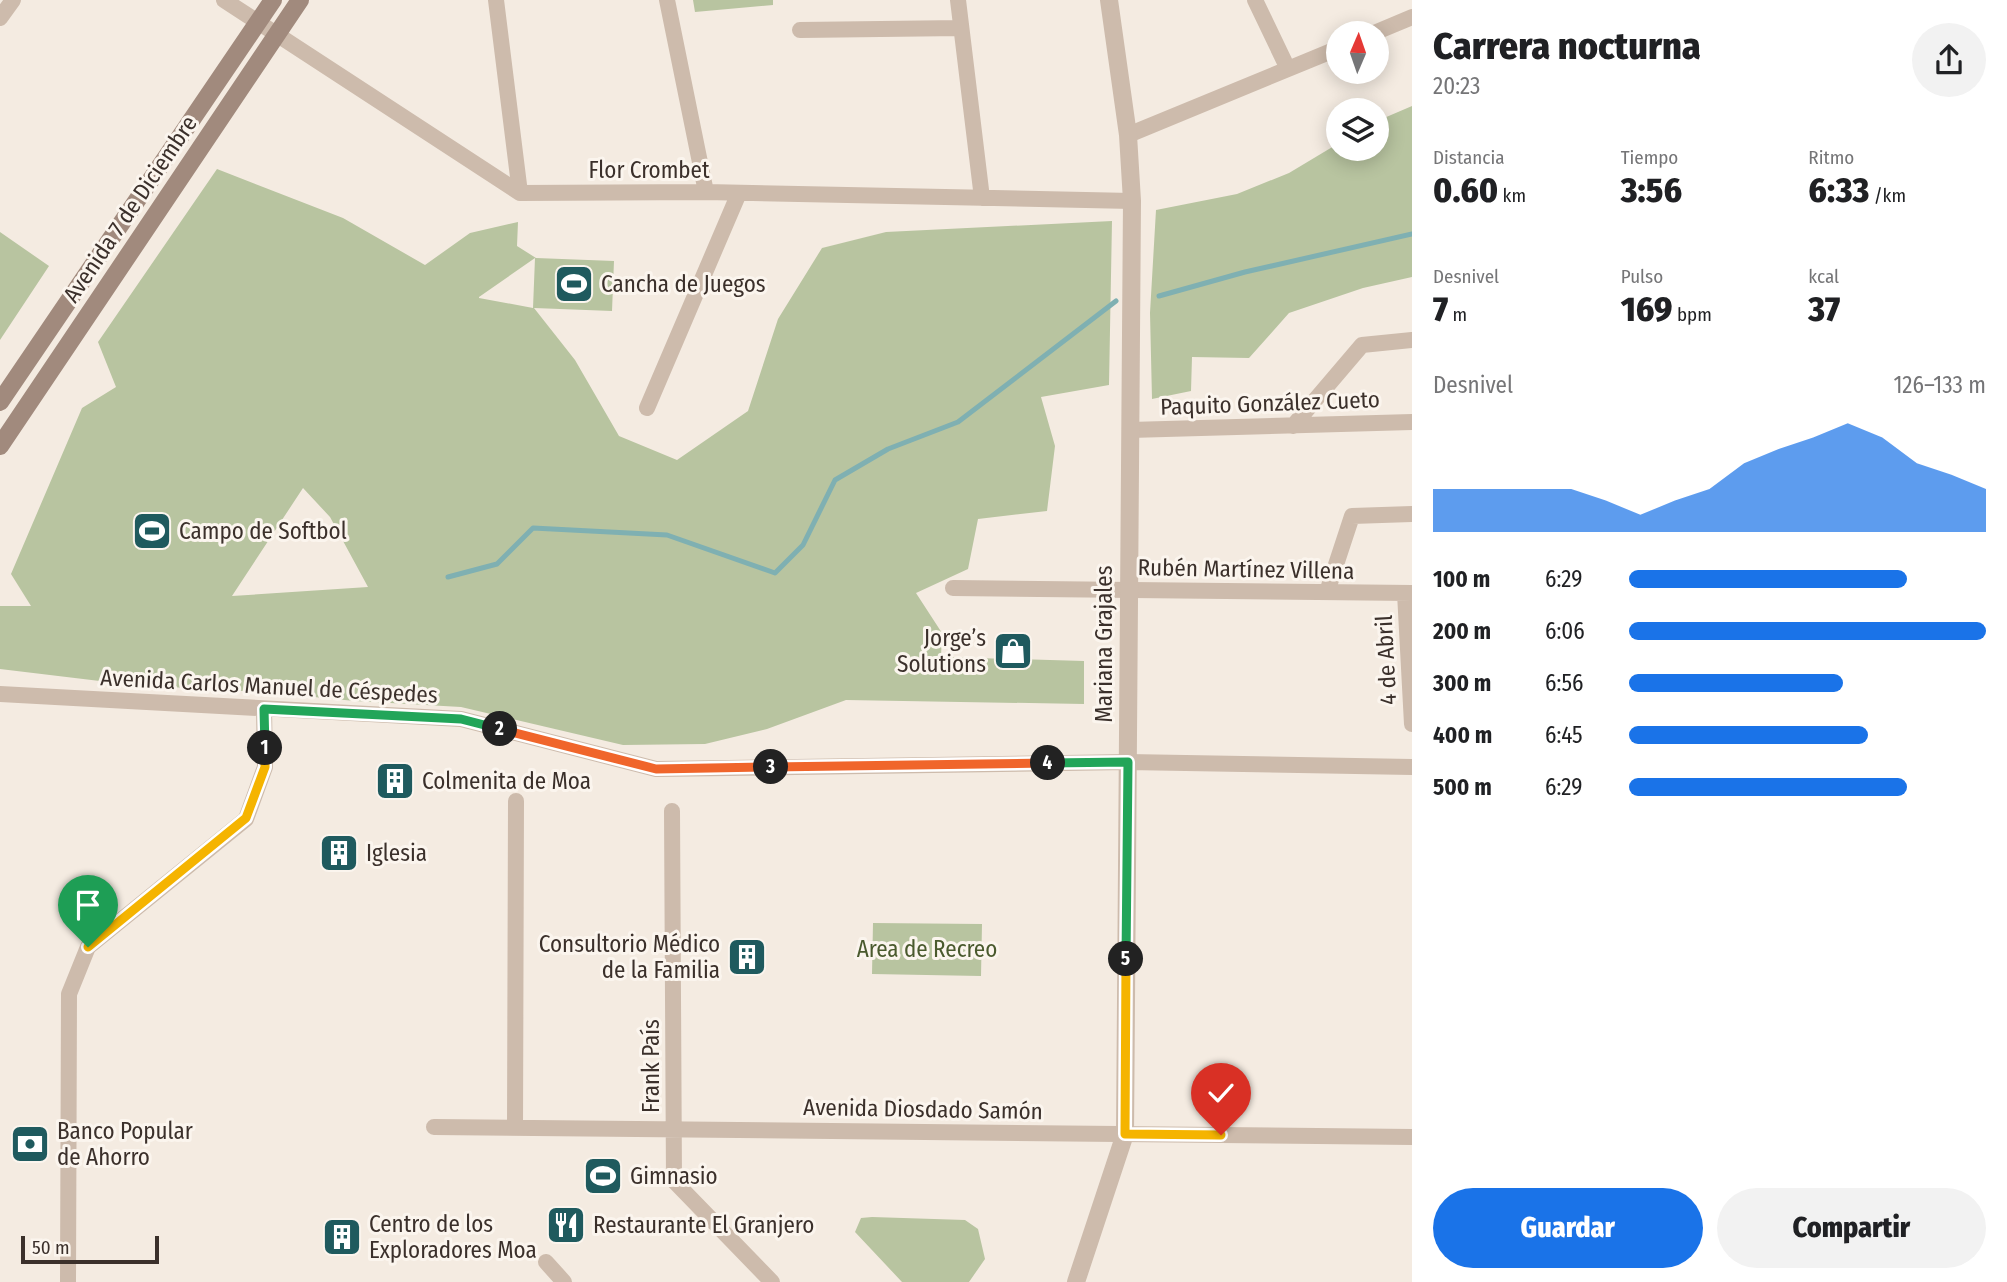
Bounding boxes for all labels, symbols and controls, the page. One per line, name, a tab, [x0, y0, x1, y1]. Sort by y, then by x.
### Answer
north arrow	[1326, 21, 1390, 84]
map controls	[1326, 21, 1389, 161]
text: Carrera nocturna	[1433, 23, 1701, 69]
button: share	[1912, 23, 1986, 97]
text: 20:23	[1433, 72, 1480, 100]
button: layers	[1326, 98, 1389, 161]
street label: Avenida 7 de Diciembre	[57, 110, 203, 308]
text: Distancia	[1433, 146, 1505, 169]
text: Tiempo	[1621, 146, 1678, 169]
text: Ritmo	[1808, 146, 1854, 169]
street label: Flor Crombet	[589, 156, 710, 184]
text: 0.60	[1433, 169, 1498, 211]
text: 3:56	[1621, 169, 1682, 211]
text: 6:33	[1808, 169, 1869, 211]
text: km	[1498, 184, 1526, 207]
text: /km	[1869, 184, 1906, 207]
sports icon: Cancha de Juegos	[553, 263, 595, 305]
text: Desnivel	[1433, 265, 1499, 288]
text: Pulso	[1621, 265, 1663, 288]
text: kcal	[1808, 265, 1839, 288]
place label: Cancha de Juegos	[601, 270, 766, 298]
text: 7	[1433, 288, 1448, 330]
text: 169	[1621, 288, 1673, 330]
text: 37	[1808, 288, 1840, 330]
text: m	[1448, 303, 1467, 326]
text: bpm	[1673, 303, 1712, 326]
text: Desnivel	[1433, 371, 1513, 399]
text: 126–133 m	[1893, 371, 1986, 399]
street label: Paquito González Cueto	[1160, 385, 1380, 421]
sports icon: Campo de Softbol	[131, 510, 173, 552]
place label: Campo de Softbol	[179, 517, 347, 545]
street label: Rubén Martínez Villena	[1137, 553, 1355, 585]
street label: Mariana Grajales	[1090, 565, 1118, 723]
text: 100 m	[1433, 565, 1490, 593]
text: 6:29	[1545, 565, 1582, 593]
street label: 4 de Abril	[1370, 614, 1402, 706]
text: 200 m	[1433, 617, 1491, 645]
text: 6:06	[1545, 617, 1585, 645]
place label: Jorge’s Solutions	[897, 624, 986, 678]
shop icon: Jorge’s Solutions	[992, 630, 1034, 672]
street label: Avenida Carlos Manuel de Céspedes	[100, 663, 439, 709]
text: 300 m	[1433, 669, 1491, 697]
text: 6:56	[1545, 669, 1583, 697]
pin: 2	[482, 712, 518, 746]
text: 2	[495, 717, 504, 740]
text: 400 m	[1433, 721, 1492, 749]
text: 6:45	[1545, 721, 1583, 749]
pin: 1	[247, 730, 282, 766]
text: 1	[260, 736, 269, 759]
pin: 4	[1030, 746, 1066, 780]
pin: 3	[754, 750, 788, 784]
text: 4	[1043, 751, 1052, 774]
text: 3	[766, 755, 775, 778]
building icon: Colmenita de Moa	[374, 760, 416, 802]
place label: Colmenita de Moa	[422, 767, 591, 795]
text: 500 m	[1433, 773, 1492, 801]
text: 6:29	[1545, 773, 1582, 801]
building icon: Iglesia	[318, 832, 360, 874]
place label: Iglesia	[366, 839, 427, 867]
pin	[58, 875, 118, 947]
icon: arrive	[69, 886, 107, 924]
place label: Consultorio Médico de la Familia	[539, 930, 720, 984]
park label: Area de Recreo	[857, 935, 997, 963]
building icon: Consultorio Médico de la Familia	[726, 936, 768, 978]
pin: 5	[1108, 942, 1144, 976]
text: 5	[1121, 947, 1130, 970]
street label: Frank País	[637, 1019, 665, 1113]
pin	[1191, 1063, 1251, 1135]
icon: check	[1202, 1074, 1240, 1112]
street label: Avenida Diosdado Samón	[803, 1093, 1043, 1125]
place label: Banco Popular de Ahorro	[57, 1117, 193, 1171]
bank icon: Banco Popular de Ahorro	[9, 1123, 51, 1165]
sports icon: Gimnasio	[582, 1155, 624, 1197]
place label: Gimnasio	[630, 1162, 718, 1190]
button: Guardar	[1433, 1188, 1703, 1268]
button: Compartir	[1717, 1188, 1986, 1268]
restaurant icon: Restaurante El Granjero	[545, 1204, 587, 1246]
place label: Centro de los Exploradores Moa	[369, 1210, 537, 1264]
place label: Restaurante El Granjero	[593, 1211, 814, 1239]
building icon: Centro de los Exploradores Moa	[321, 1216, 363, 1258]
scale bar	[21, 1233, 159, 1265]
text: 50 m	[32, 1236, 70, 1259]

